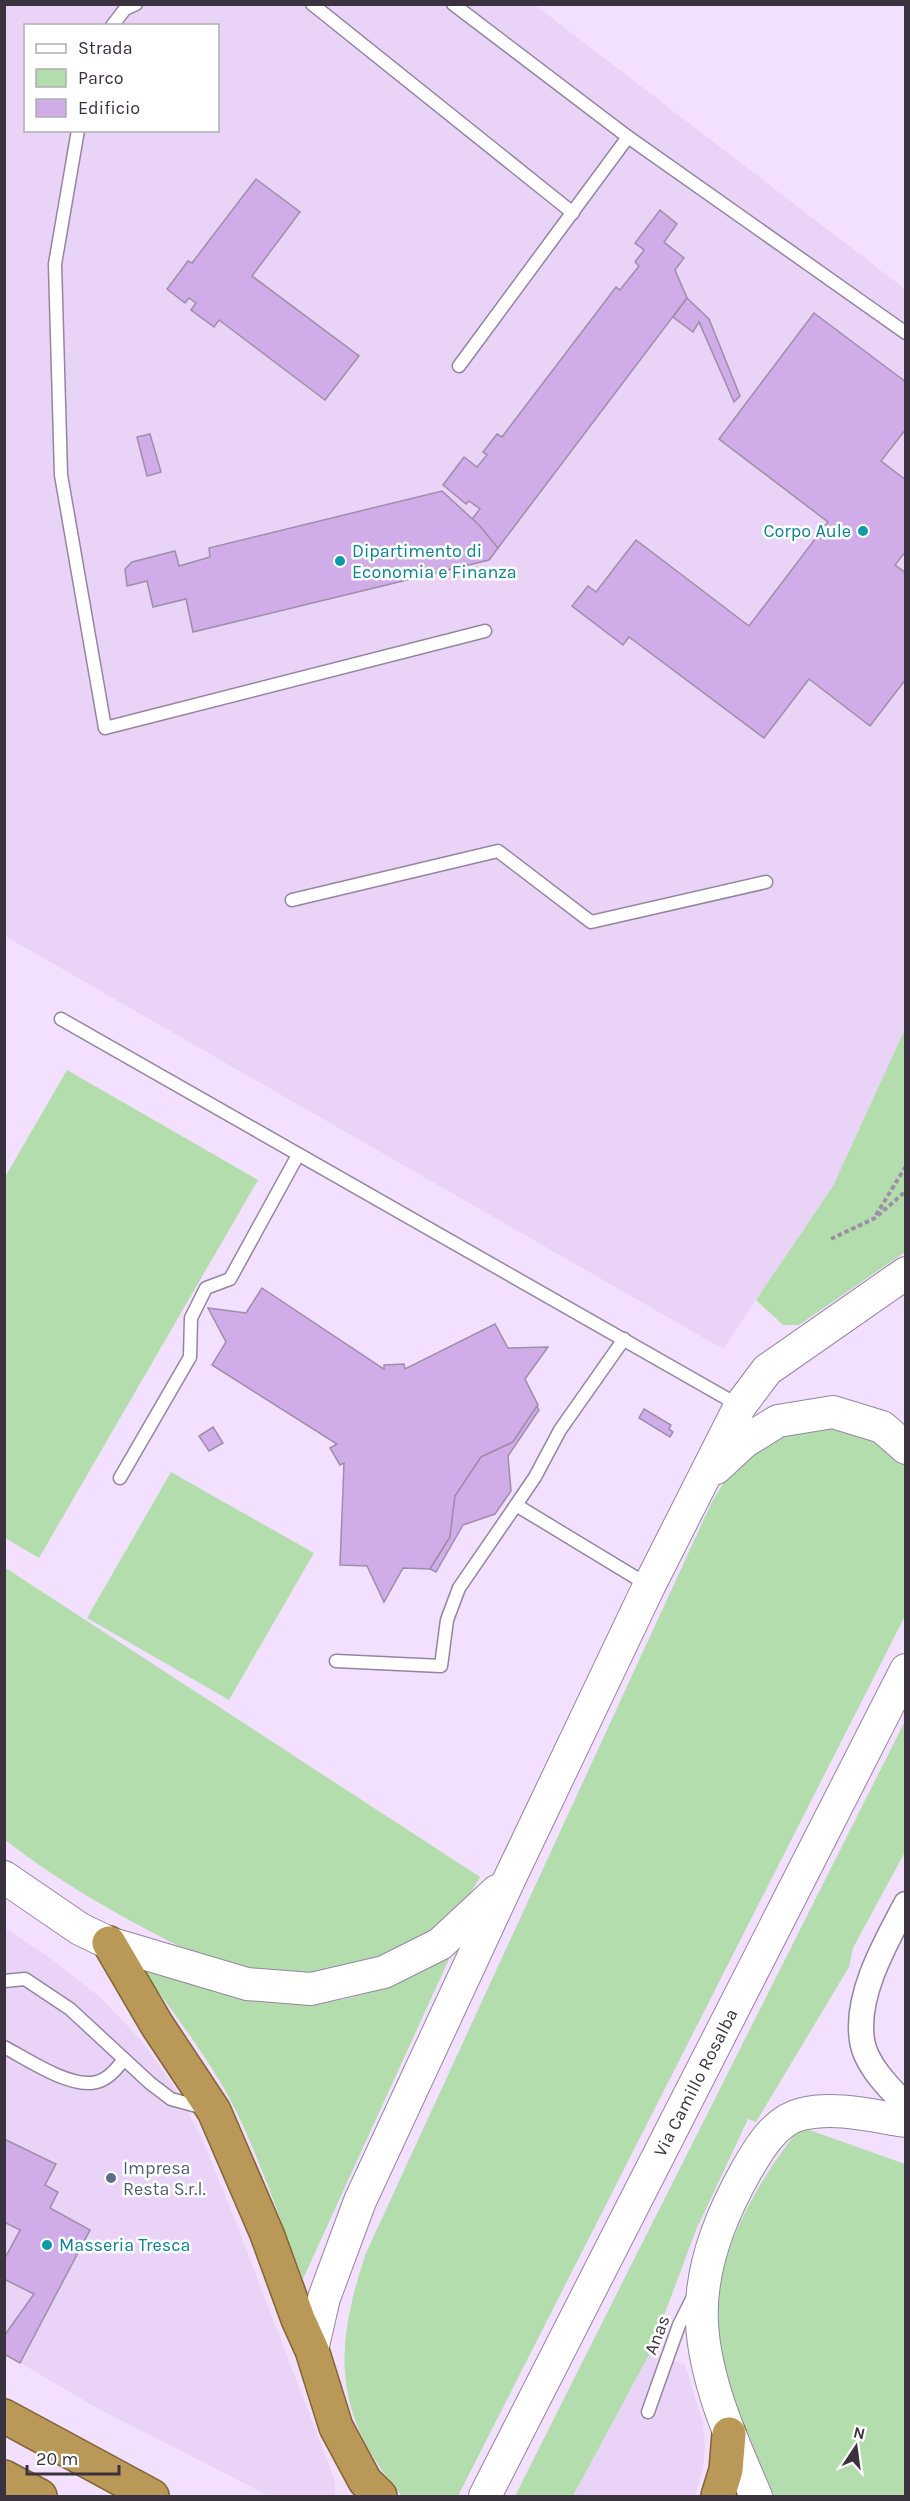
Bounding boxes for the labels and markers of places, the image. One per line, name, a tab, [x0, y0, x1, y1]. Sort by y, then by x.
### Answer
place label: Corpo Aule	[763, 520, 851, 542]
marker: Corpo Aule	[856, 524, 870, 538]
place label: Dipartimento di Economia e Finanza	[352, 540, 517, 583]
marker: Dipartimento di Economia e Finanza	[333, 554, 347, 568]
place label: Impresa Resta S.r.l.	[123, 2157, 206, 2200]
marker: Impresa Resta S.r.l.	[104, 2171, 118, 2185]
place label: Masseria Tresca	[59, 2234, 190, 2256]
marker: Masseria Tresca	[40, 2238, 54, 2252]

